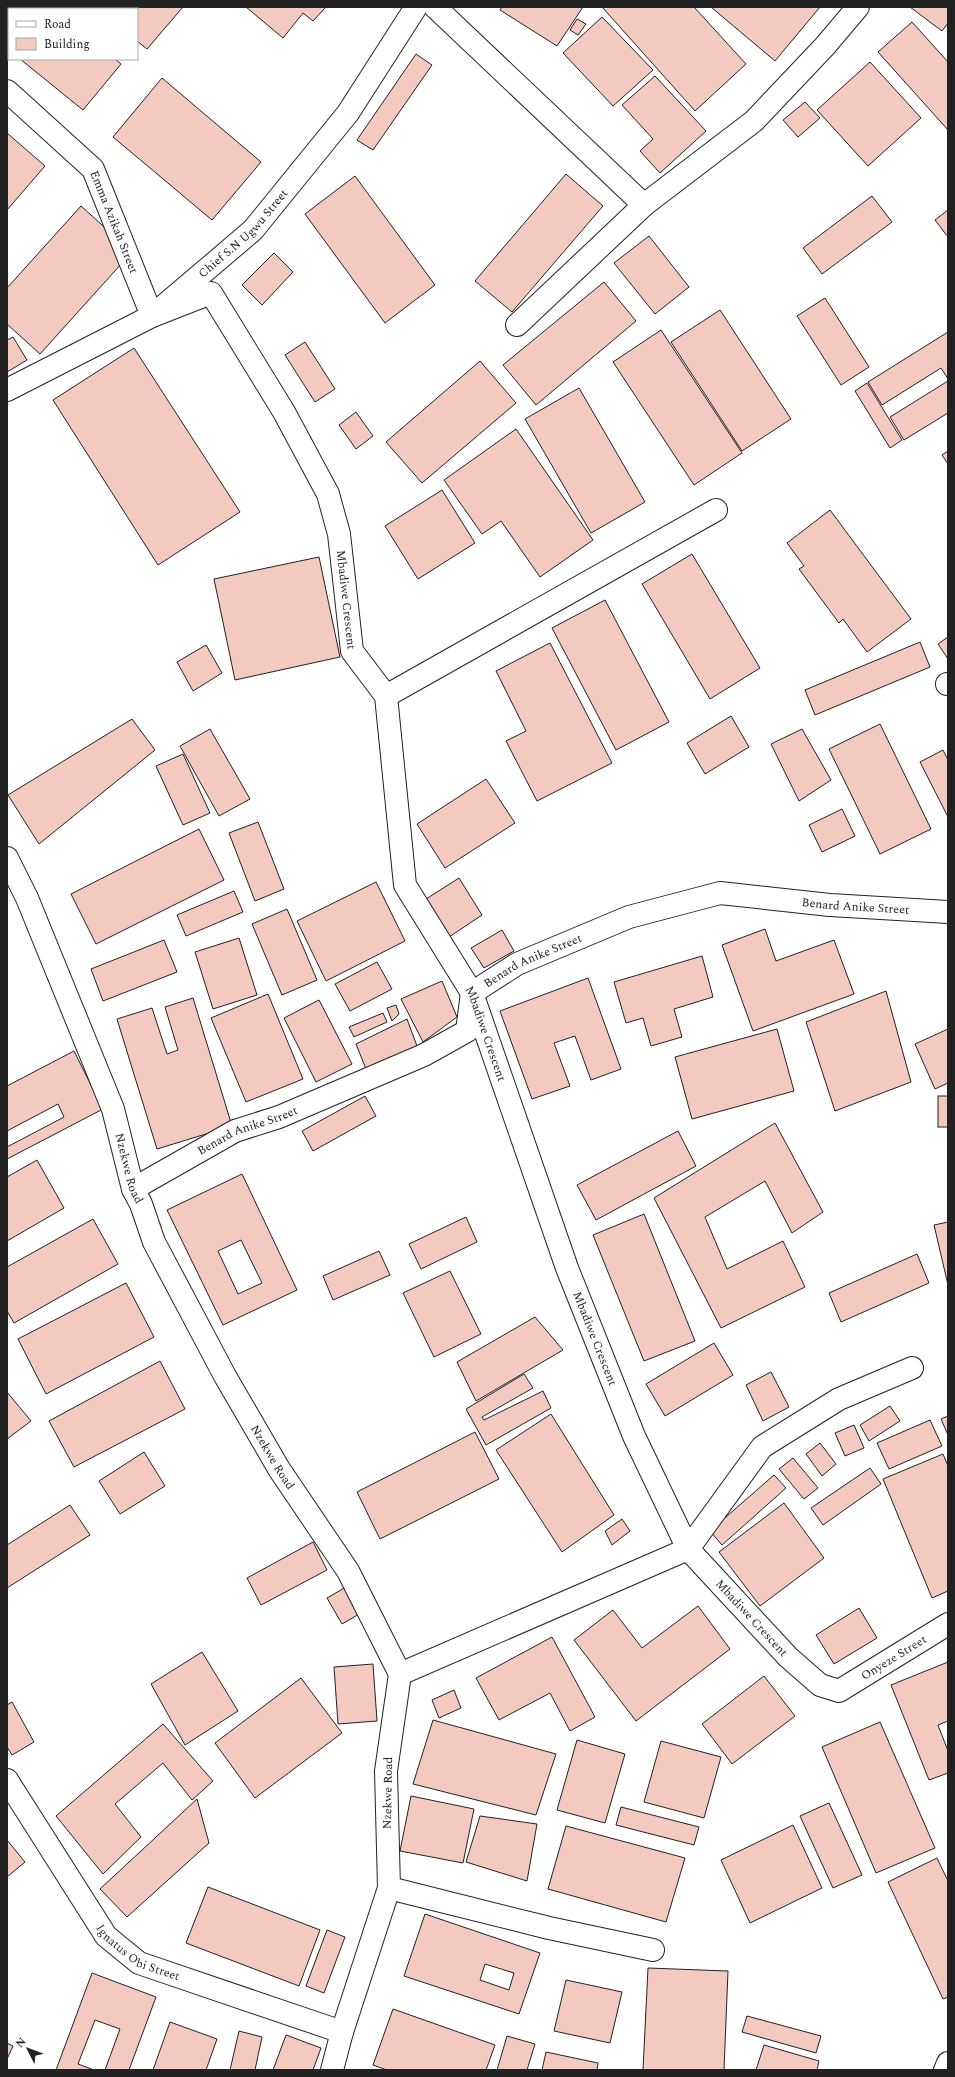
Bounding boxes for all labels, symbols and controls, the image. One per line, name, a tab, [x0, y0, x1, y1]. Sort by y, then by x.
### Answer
legend	[8, 8, 138, 60]
text: Road	[44, 15, 71, 34]
text: Building	[44, 35, 90, 54]
street label: Emma Azikah Street	[85, 167, 143, 276]
street label: Chief S.N Ugwu Street	[194, 185, 292, 282]
street label: Mbadiwe Crescent	[331, 549, 361, 650]
street label: Benard Anike Street	[801, 892, 910, 919]
street label: Benard Anike Street	[480, 928, 585, 993]
street label: Mbadiwe Crescent	[460, 982, 511, 1084]
street label: Benard Anike Street	[194, 1101, 301, 1160]
street label: Nzekwe Road	[110, 1131, 149, 1207]
street label: Mbadiwe Crescent	[568, 1289, 622, 1388]
street label: Nzekwe Road	[246, 1421, 300, 1494]
street label: Mbadiwe Crescent	[711, 1575, 793, 1661]
street label: Onyeze Street	[857, 1630, 930, 1685]
street label: Nzekwe Road	[378, 1756, 398, 1829]
street label: Ignatus Obi Street	[91, 1920, 182, 1986]
north arrow	[8, 2029, 48, 2069]
text: N	[12, 2034, 30, 2052]

